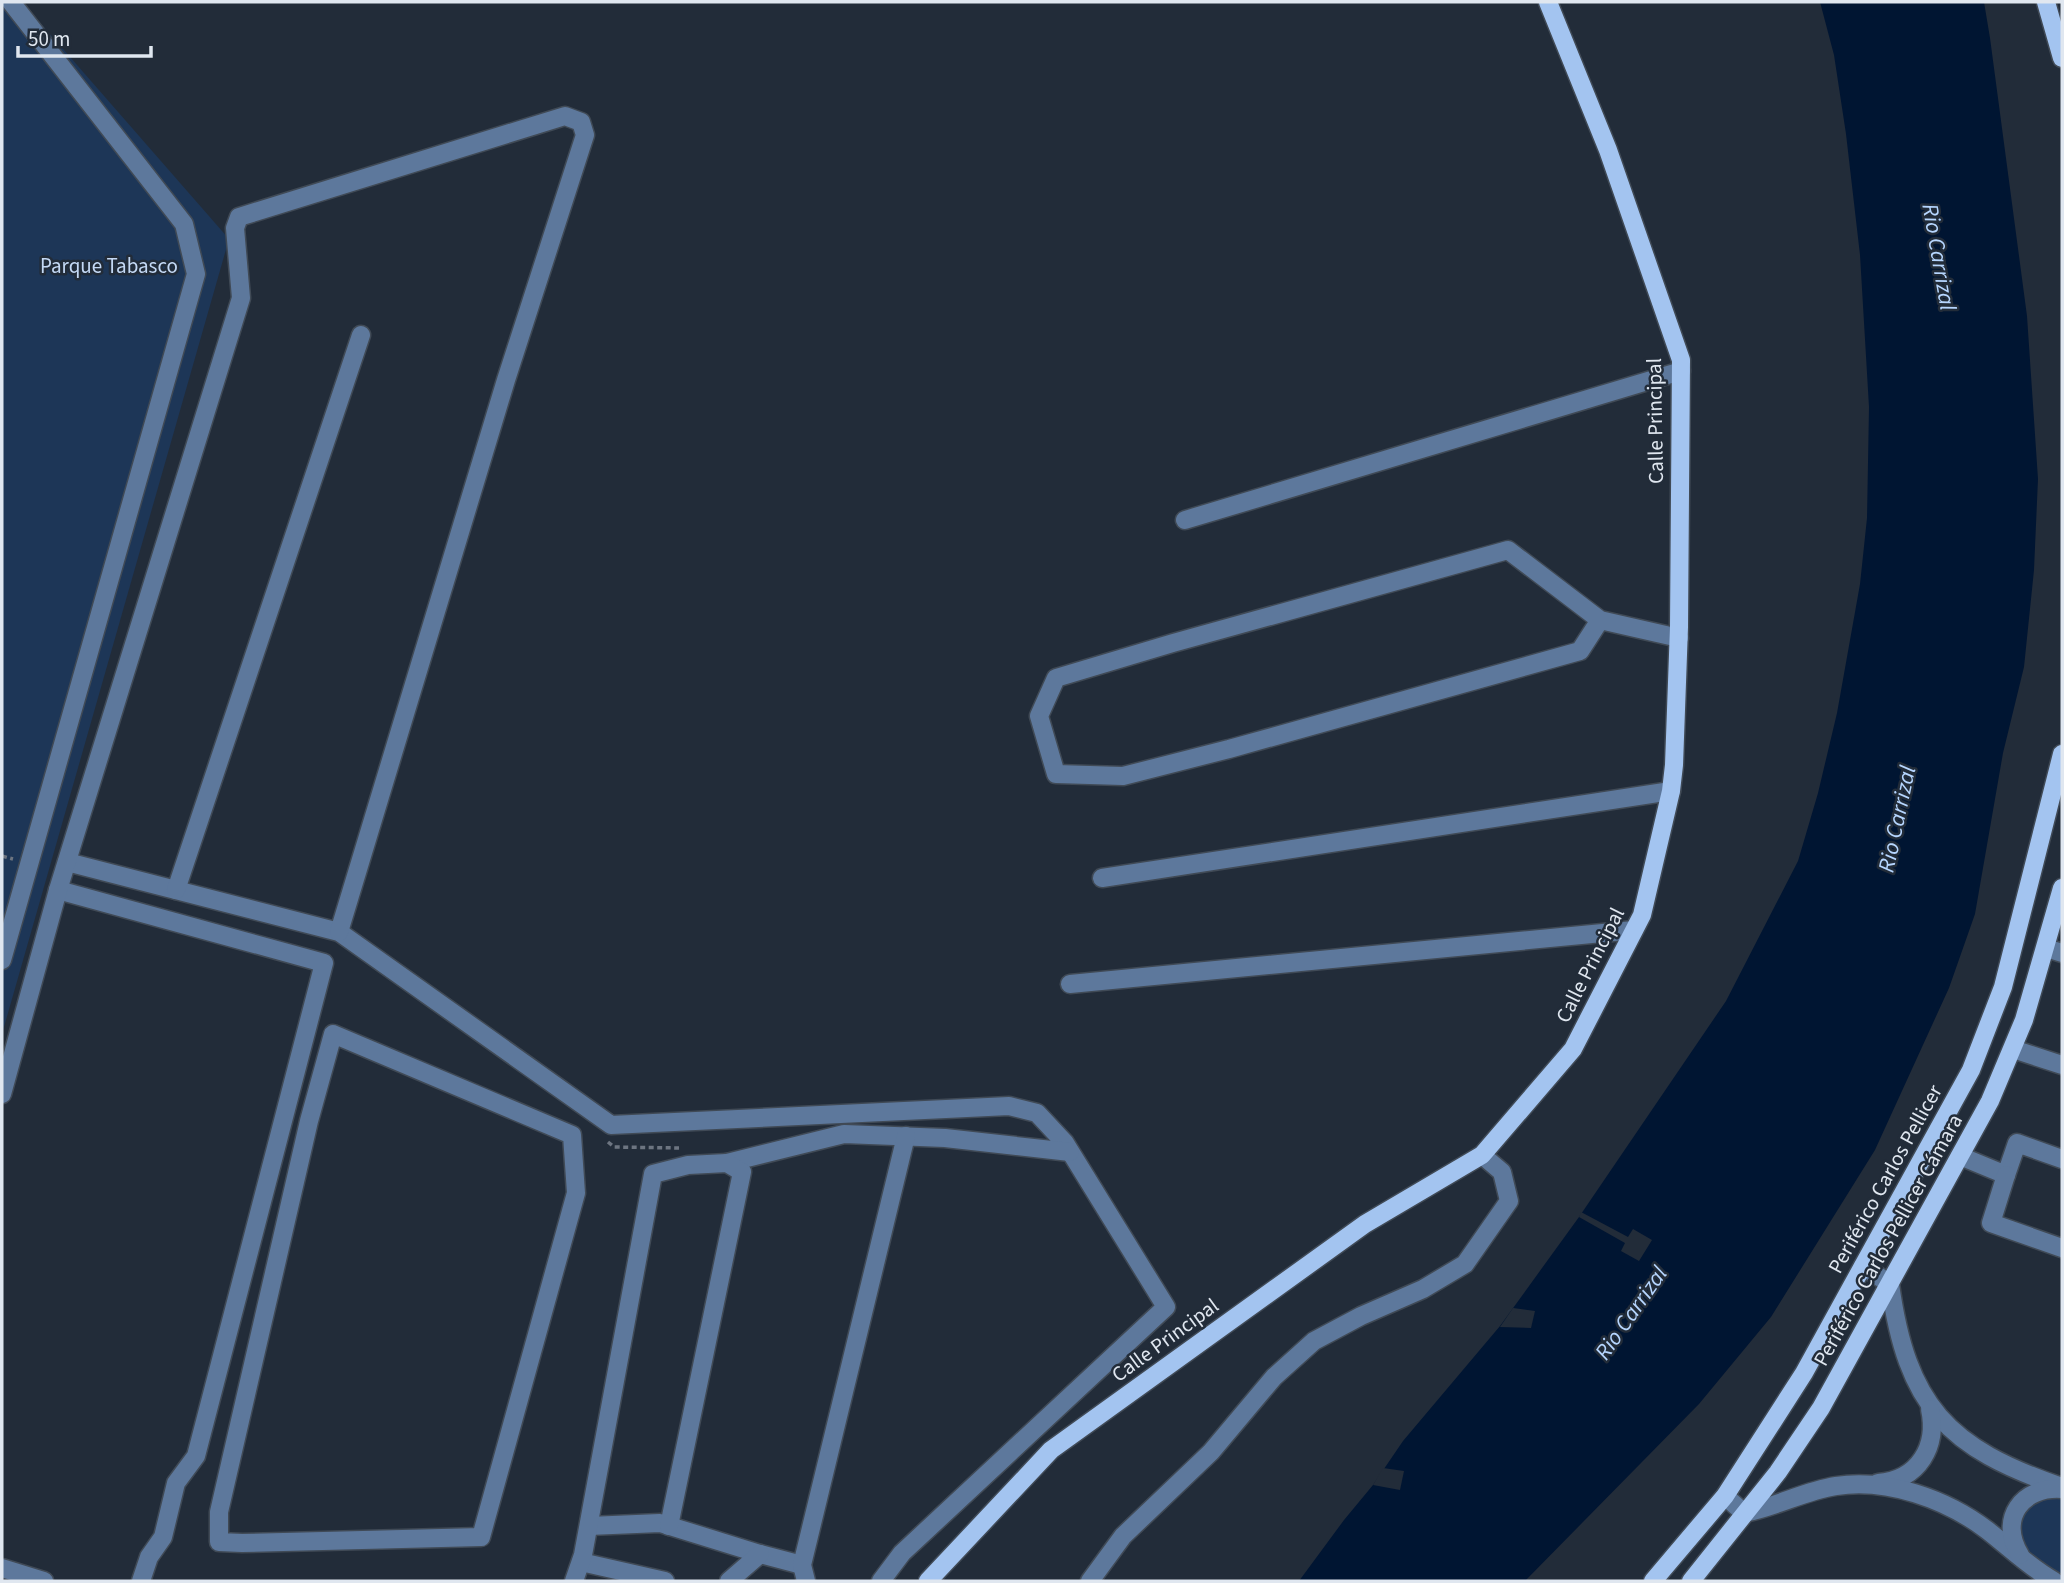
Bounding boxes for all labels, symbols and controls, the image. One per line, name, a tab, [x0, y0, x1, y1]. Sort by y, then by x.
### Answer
scale bar	[18, 14, 150, 58]
text: 50 m	[28, 24, 70, 54]
water label: Rio Carrizal	[1913, 201, 1965, 313]
park label: Parque Tabasco	[40, 251, 178, 281]
street label: Calle Principal	[1639, 358, 1671, 484]
water label: Rio Carrizal	[1870, 762, 1924, 875]
street label: Calle Principal	[1548, 902, 1632, 1028]
street label: Periférico Carlos Pellicer	[1821, 1078, 1950, 1279]
street label: Periférico Carlos Pellicer Cámara	[1806, 1109, 1970, 1371]
water label: Rio Carrizal	[1587, 1259, 1676, 1367]
street label: Calle Principal	[1105, 1291, 1225, 1389]

